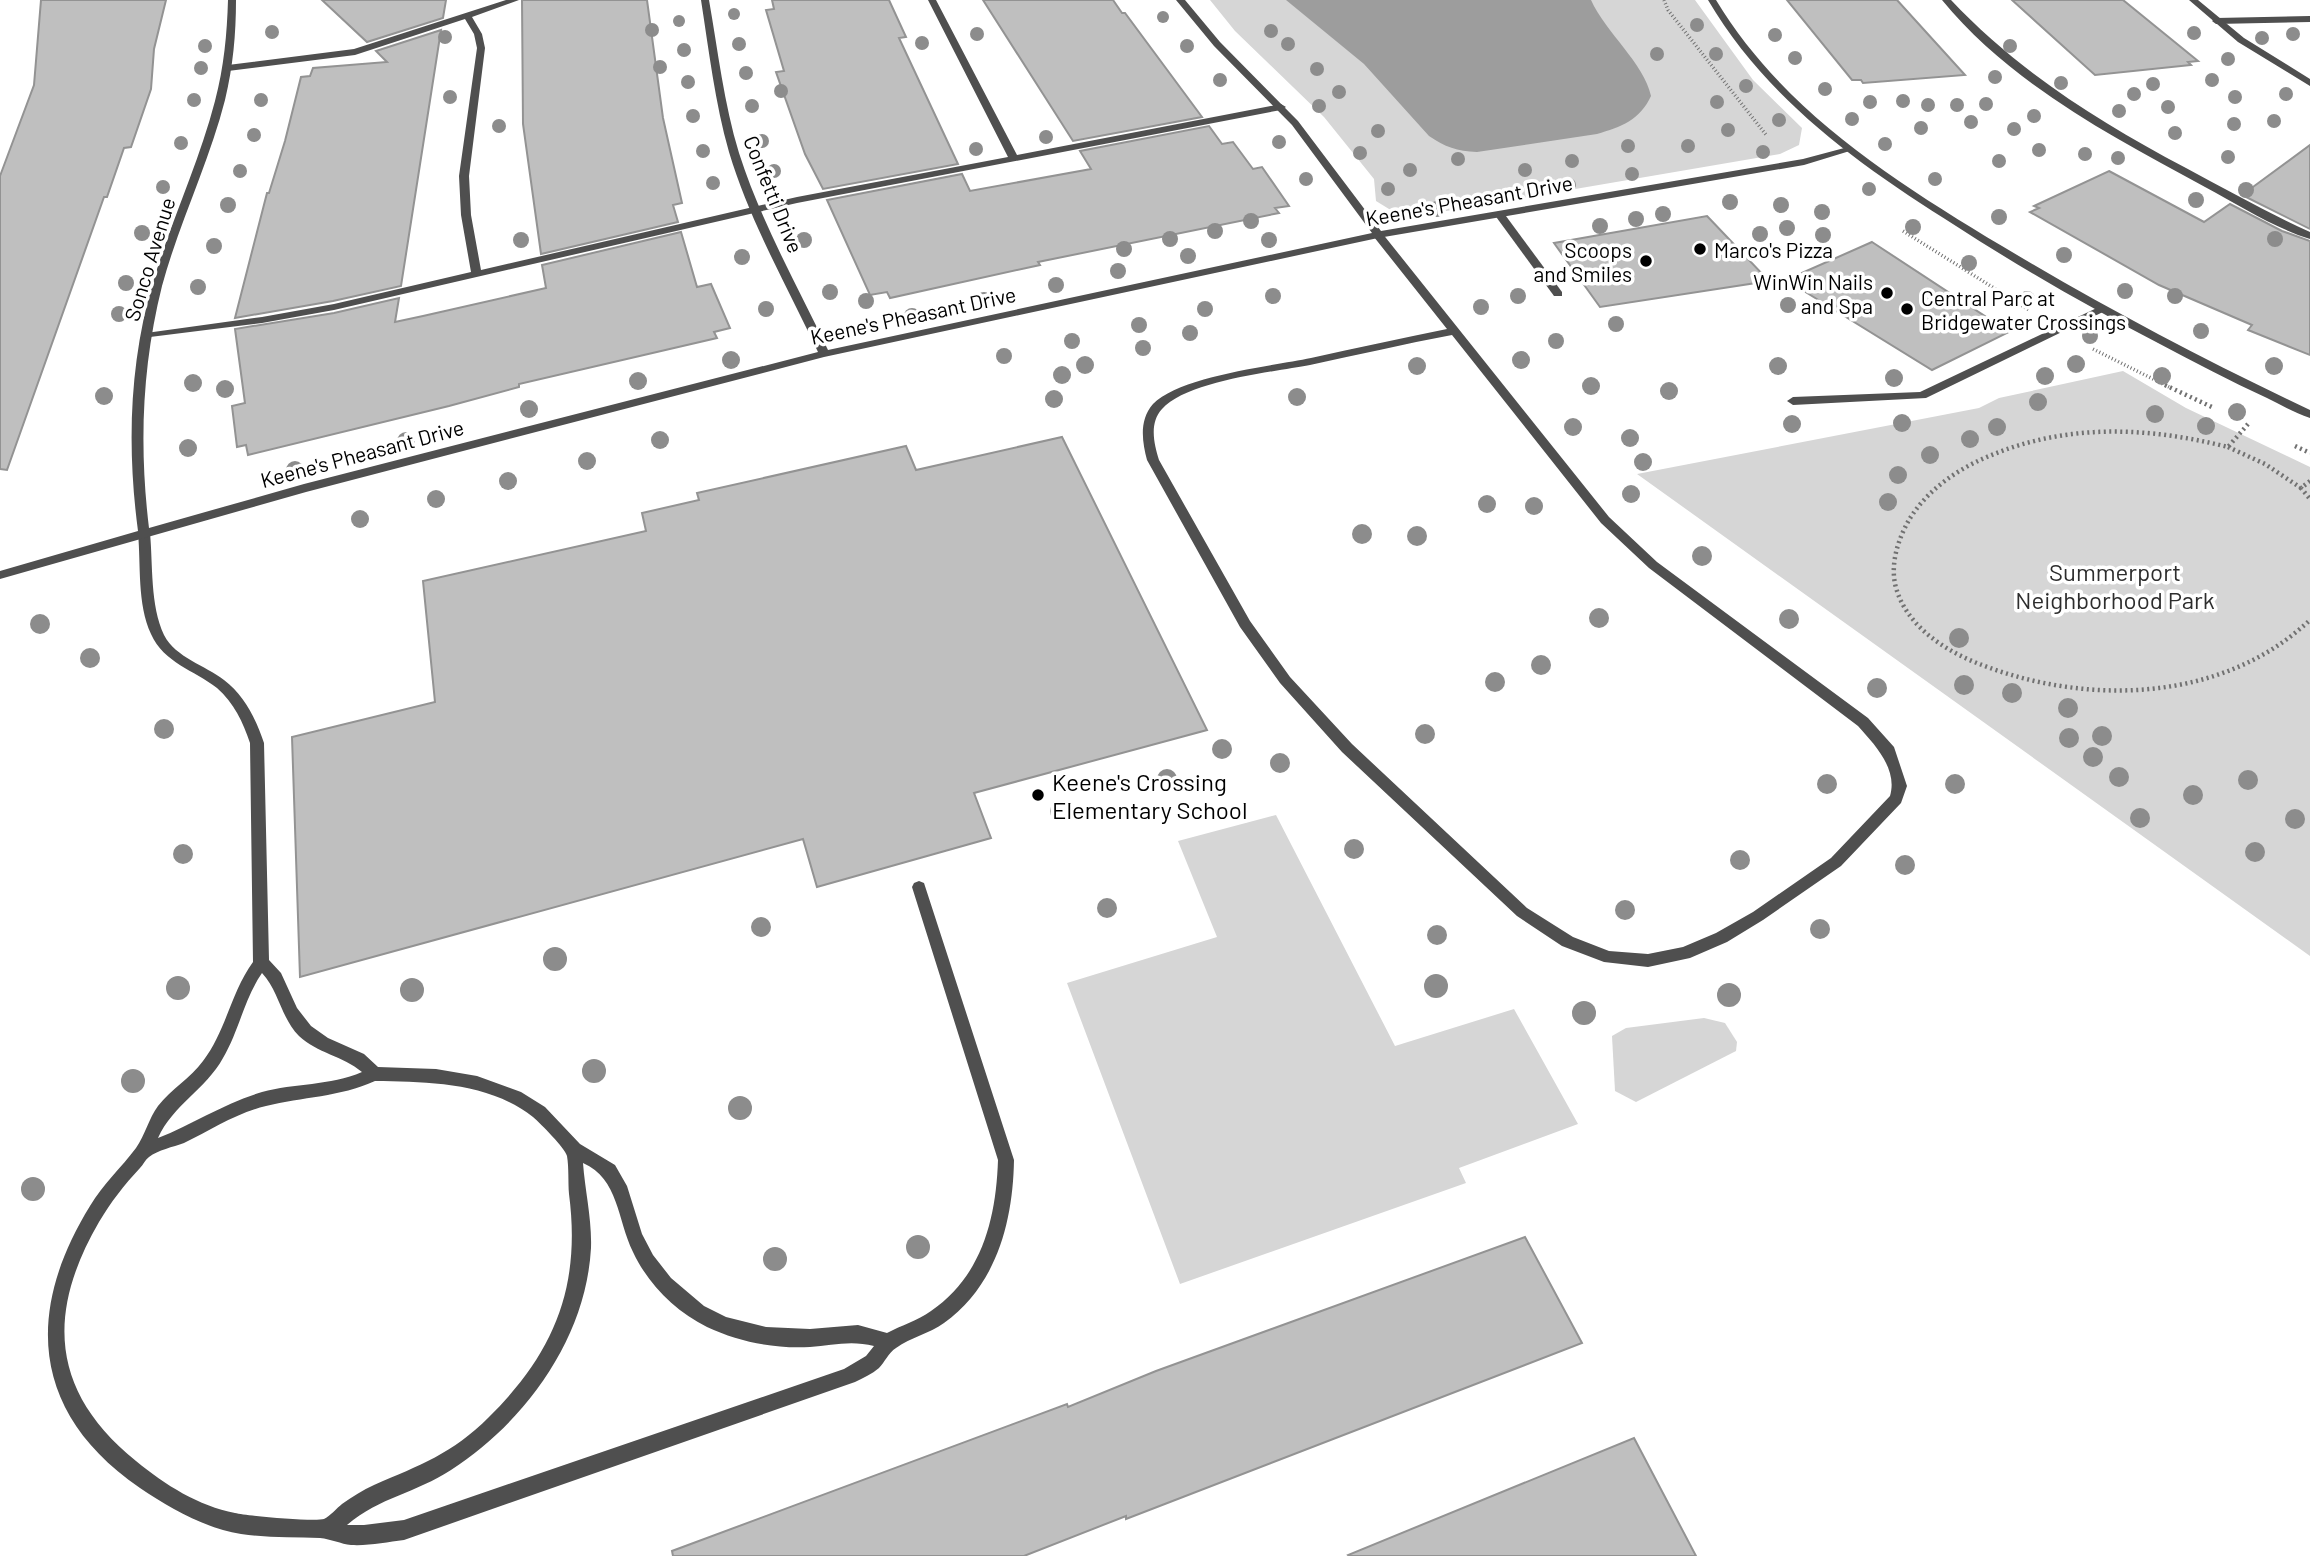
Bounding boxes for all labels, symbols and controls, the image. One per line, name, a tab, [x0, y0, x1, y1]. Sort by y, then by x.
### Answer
street label: Confetti Drive	[739, 132, 809, 256]
street label: Keene's Pheasant Drive	[1364, 169, 1574, 231]
street label: Sonco Avenue	[118, 194, 180, 324]
place label: Scoops and Smiles	[1534, 237, 1632, 286]
place label: Marco's Pizza	[1714, 237, 1833, 262]
marker: Marco's Pizza	[1692, 241, 1708, 257]
marker: Scoops and Smiles	[1638, 253, 1654, 269]
place label: WinWin Nails and Spa	[1753, 269, 1873, 318]
street label: Keene's Pheasant Drive	[808, 281, 1018, 349]
marker: WinWin Nails and Spa	[1879, 285, 1895, 301]
place label: Central Parc at Bridgewater Crossings	[1921, 285, 2126, 334]
marker: Central Parc at Bridgewater Crossings	[1899, 301, 1915, 317]
street label: Keene's Pheasant Drive	[258, 414, 466, 492]
park label: Summerport Neighborhood Park	[2015, 557, 2215, 614]
place label: Keene's Crossing Elementary School	[1052, 767, 1247, 824]
marker: Keene's Crossing Elementary School	[1030, 787, 1046, 803]

